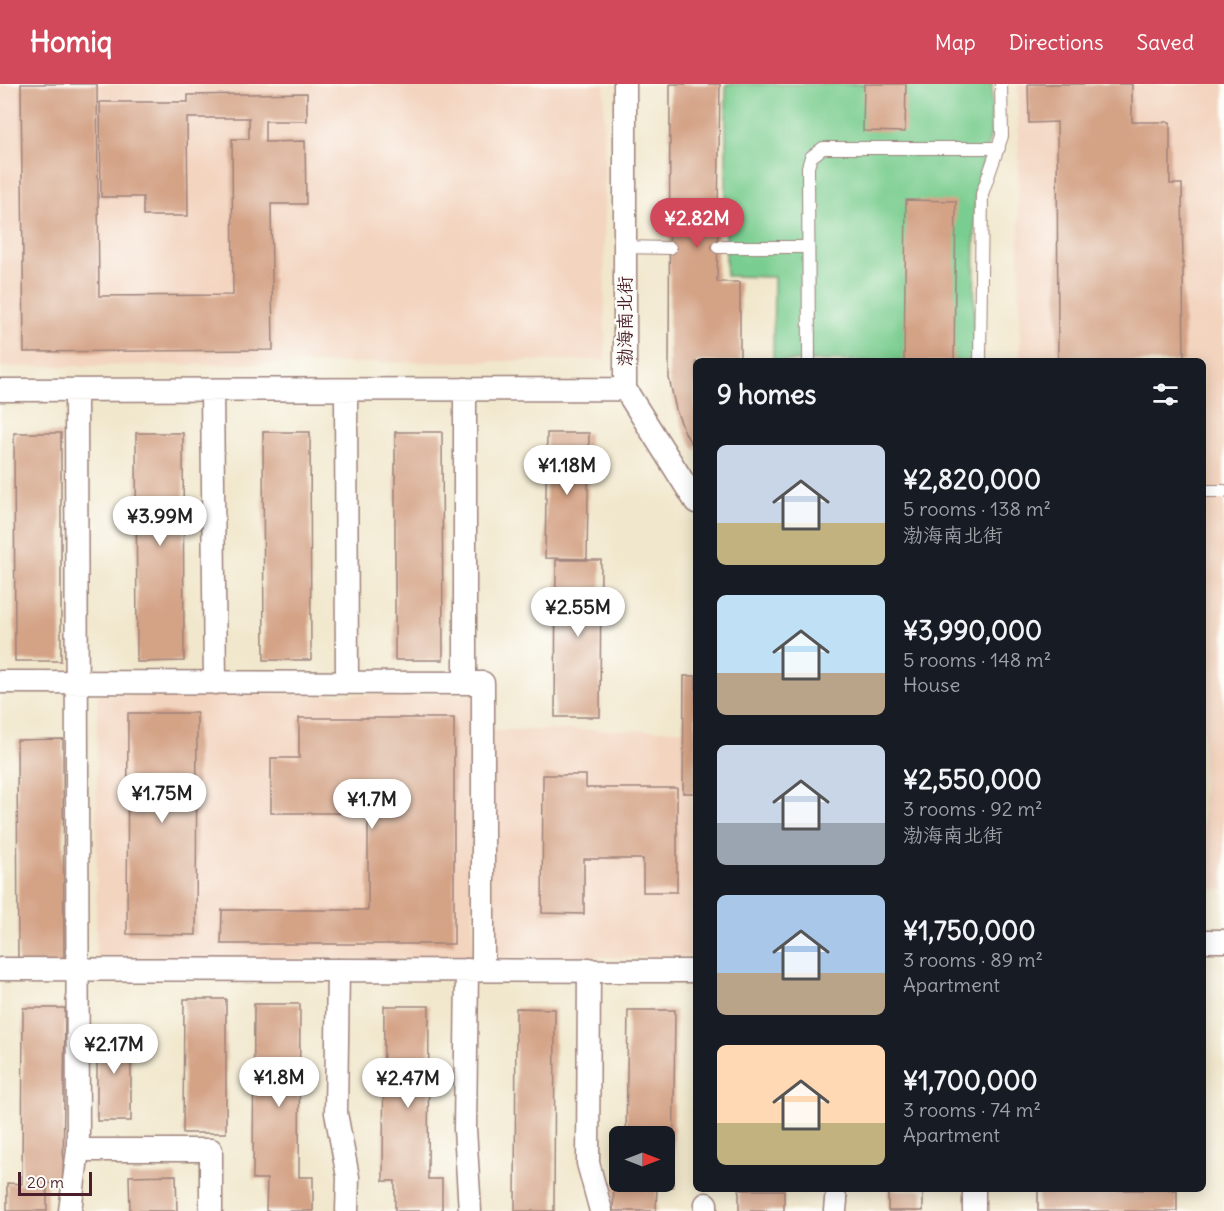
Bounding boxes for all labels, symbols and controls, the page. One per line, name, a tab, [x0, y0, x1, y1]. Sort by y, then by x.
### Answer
text: Homiq	[30, 24, 112, 60]
text: Map	[935, 29, 976, 56]
text: Directions	[1009, 29, 1103, 56]
text: Saved	[1136, 29, 1194, 56]
pin: ¥2.82M	[648, 198, 746, 249]
text: ¥2.82M	[664, 205, 730, 230]
street label: 渤海南北街	[613, 276, 636, 366]
text: 9 homes	[717, 378, 816, 411]
icon: filters	[1149, 378, 1182, 411]
pin: ¥1.18M	[518, 445, 616, 496]
text: ¥1.18M	[538, 452, 596, 477]
text: ¥2,820,000	[903, 463, 1041, 496]
icon: home	[765, 469, 837, 541]
pin: ¥3.99M	[111, 496, 209, 547]
text: 5 rooms · 138 m²	[903, 496, 1051, 521]
text: ¥3.99M	[127, 503, 193, 528]
text: 渤海南北街	[903, 522, 1003, 547]
pin: ¥2.55M	[529, 587, 627, 638]
text: ¥2.55M	[545, 594, 611, 619]
text: ¥3,990,000	[903, 614, 1042, 647]
icon: home	[765, 619, 837, 691]
text: 5 rooms · 148 m²	[903, 647, 1051, 672]
text: House	[903, 672, 960, 697]
text: ¥2,550,000	[903, 763, 1042, 796]
icon: home	[765, 769, 837, 841]
pin: ¥1.75M	[113, 773, 211, 824]
pin: ¥1.7M	[330, 779, 414, 830]
text: ¥1.75M	[131, 780, 193, 805]
text: ¥1.7M	[347, 786, 397, 811]
text: 3 rooms · 92 m²	[903, 796, 1042, 821]
text: 渤海南北街	[903, 822, 1003, 847]
text: ¥1,750,000	[903, 914, 1036, 947]
icon: home	[765, 919, 837, 991]
text: 3 rooms · 89 m²	[903, 947, 1043, 972]
text: Apartment	[903, 972, 1000, 997]
pin: ¥2.17M	[65, 1024, 163, 1075]
text: ¥2.17M	[84, 1031, 144, 1056]
pin: ¥1.8M	[237, 1057, 321, 1108]
pin: ¥2.47M	[359, 1058, 457, 1109]
text: ¥1.8M	[253, 1064, 305, 1089]
text: ¥1,700,000	[903, 1064, 1038, 1097]
text: ¥2.47M	[376, 1065, 440, 1090]
icon: home	[765, 1069, 837, 1141]
text: 3 rooms · 74 m²	[903, 1097, 1041, 1122]
text: Apartment	[903, 1122, 1000, 1147]
north arrow	[609, 1126, 675, 1192]
map controls	[609, 1126, 675, 1192]
scale bar	[18, 1169, 92, 1196]
text: 20 m	[27, 1172, 64, 1192]

